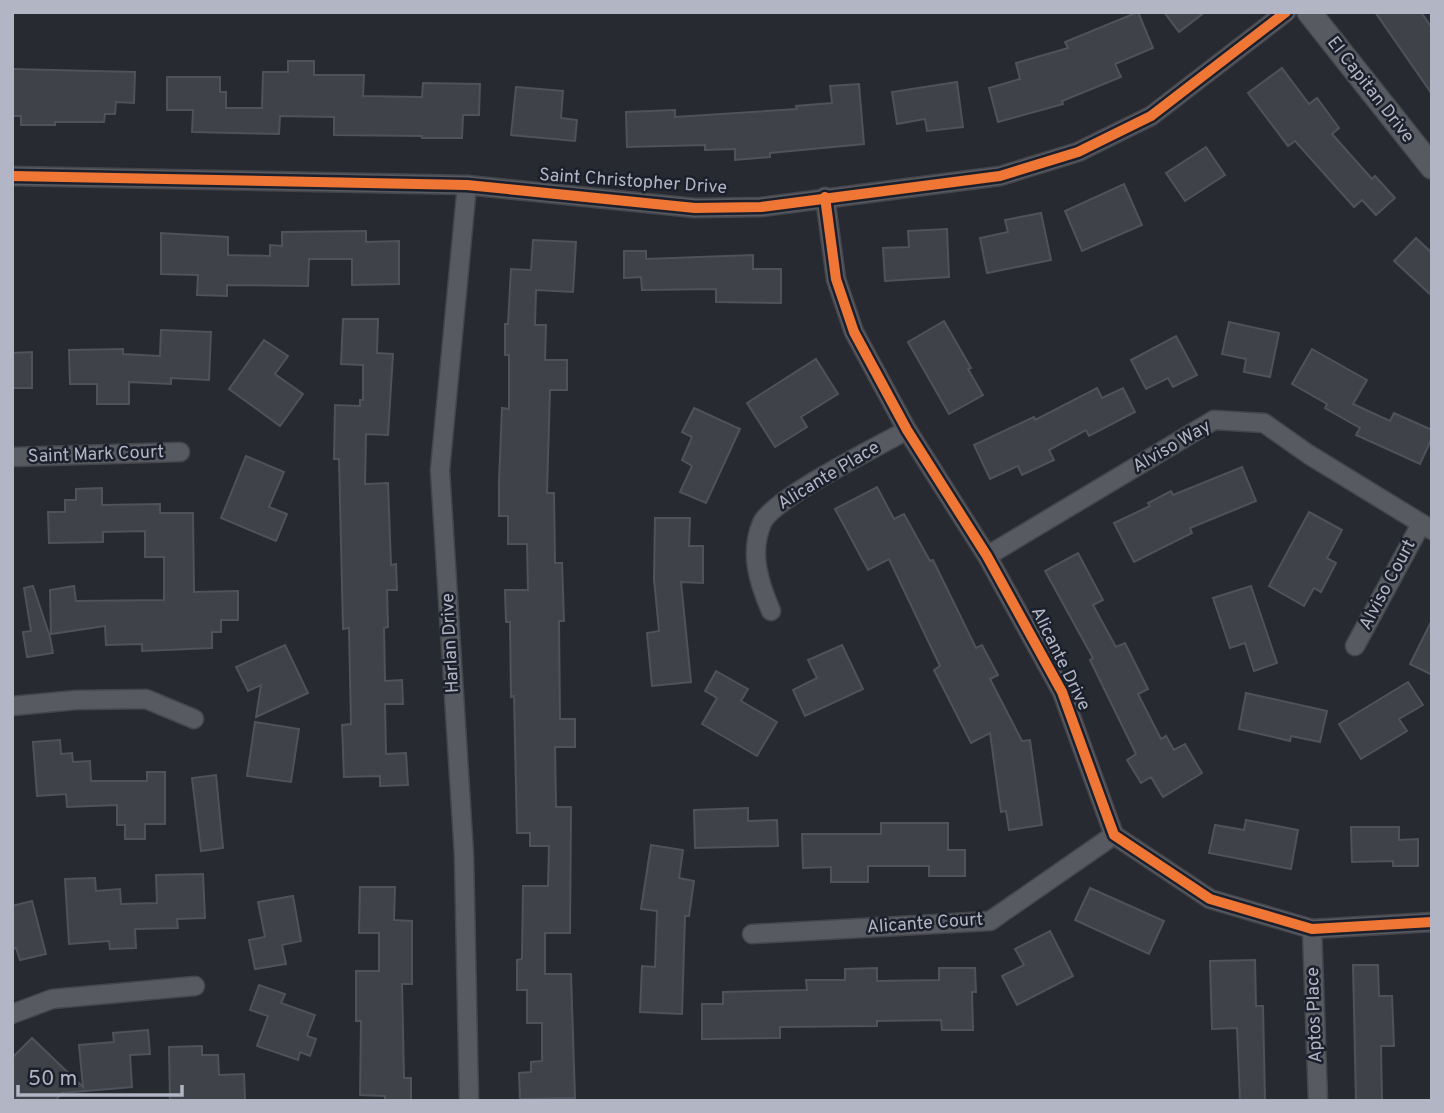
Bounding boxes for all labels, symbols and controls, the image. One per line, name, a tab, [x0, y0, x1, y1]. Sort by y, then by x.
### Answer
street label: El Capitan Drive	[1321, 32, 1419, 148]
street label: Saint Christopher Drive	[538, 164, 728, 200]
street label: Alviso Way	[1129, 415, 1215, 479]
street label: Alicante Place	[774, 437, 884, 515]
street label: Saint Mark Court	[28, 441, 164, 469]
street label: Alviso Court	[1355, 536, 1421, 634]
street label: Harlan Drive	[437, 592, 465, 694]
street label: Alicante Drive	[1025, 603, 1095, 715]
street label: Alicante Court	[866, 908, 984, 940]
street label: Aptos Place	[1302, 967, 1328, 1063]
scale bar	[18, 1054, 182, 1098]
text: 50 m	[28, 1066, 77, 1093]

